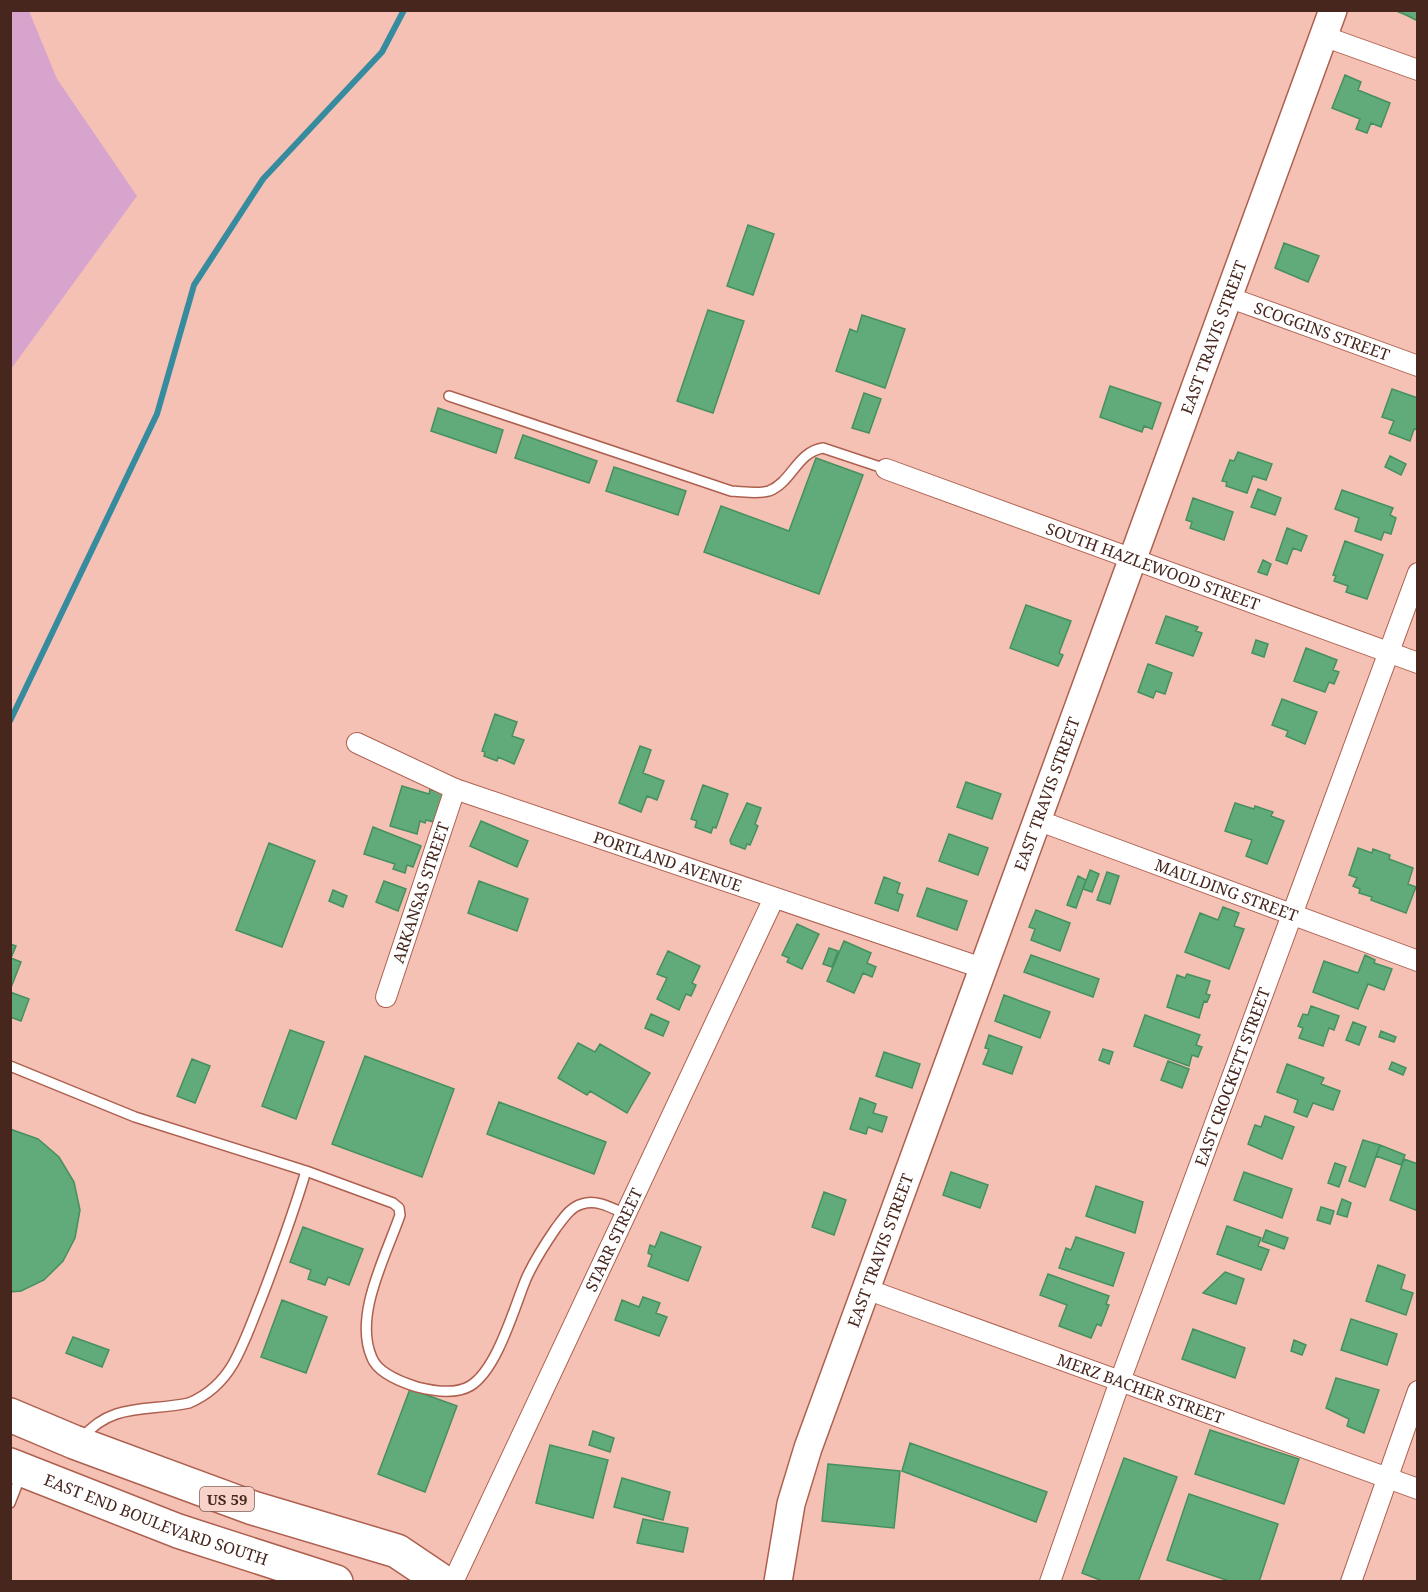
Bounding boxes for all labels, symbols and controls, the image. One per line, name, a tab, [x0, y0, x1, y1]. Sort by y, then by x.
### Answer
street label: EAST TRAVIS STREET	[1175, 257, 1252, 417]
street label: SCOGGINS STREET	[1251, 296, 1393, 366]
street label: SOUTH HAZLEWOOD STREET	[1043, 517, 1263, 615]
street label: EAST TRAVIS STREET	[1009, 714, 1085, 874]
street label: ARKANSAS STREET	[387, 819, 454, 966]
street label: PORTLAND AVENUE	[591, 826, 745, 897]
street label: MAULDING STREET	[1152, 854, 1301, 927]
street label: EAST CROCKETT STREET	[1189, 984, 1275, 1169]
street label: EAST TRAVIS STREET	[842, 1170, 918, 1330]
street label: STARR STREET	[580, 1184, 647, 1295]
street label: MERZ BACHER STREET	[1054, 1348, 1227, 1429]
street label: EAST END BOULEVARD SOUTH	[41, 1469, 271, 1570]
road number: US 59	[200, 1487, 254, 1511]

